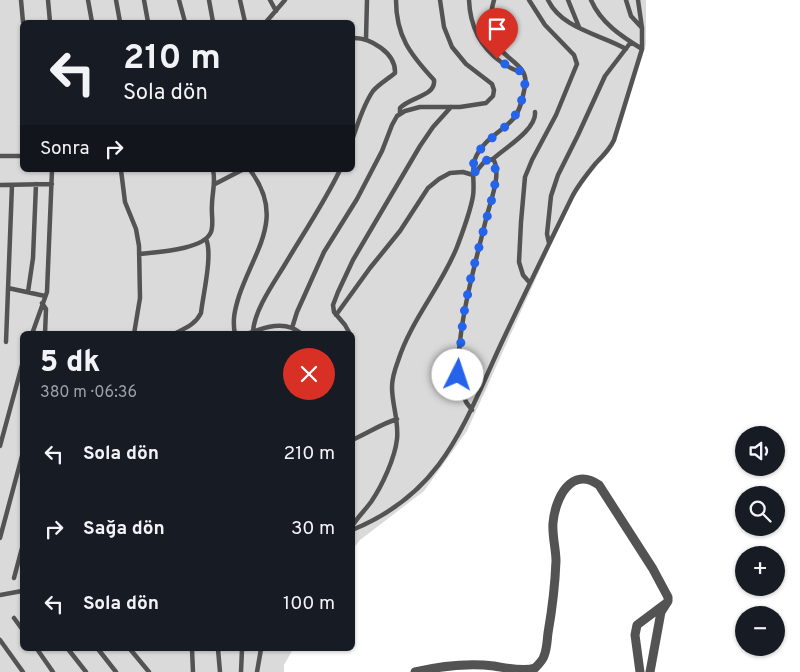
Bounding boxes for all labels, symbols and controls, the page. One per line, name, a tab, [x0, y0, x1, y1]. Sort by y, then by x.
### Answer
pin	[476, 8, 518, 59]
icon: arrive	[483, 15, 511, 43]
text: 210 m	[123, 37, 221, 81]
icon: left	[40, 40, 105, 105]
text: Sola dön	[123, 80, 208, 107]
icon: right	[100, 135, 128, 163]
text: Sonra	[40, 137, 90, 161]
text: 5 dk	[40, 345, 100, 382]
button: close	[283, 348, 335, 400]
position arrow	[431, 348, 483, 400]
text: 380 m · 06:36	[40, 383, 137, 403]
map controls	[735, 426, 785, 656]
button: sound	[735, 426, 785, 476]
icon: left	[40, 440, 68, 468]
text: Sola dön	[83, 442, 159, 466]
text: 210 m	[284, 442, 335, 466]
button: search	[735, 486, 785, 536]
icon: right	[40, 515, 68, 543]
text: Sağa dön	[83, 517, 165, 541]
text: 30 m	[291, 517, 335, 541]
button: +	[735, 546, 785, 596]
icon: left	[40, 590, 68, 618]
text: Sola dön	[83, 592, 159, 616]
text: 100 m	[283, 592, 335, 616]
button: −	[735, 606, 785, 656]

